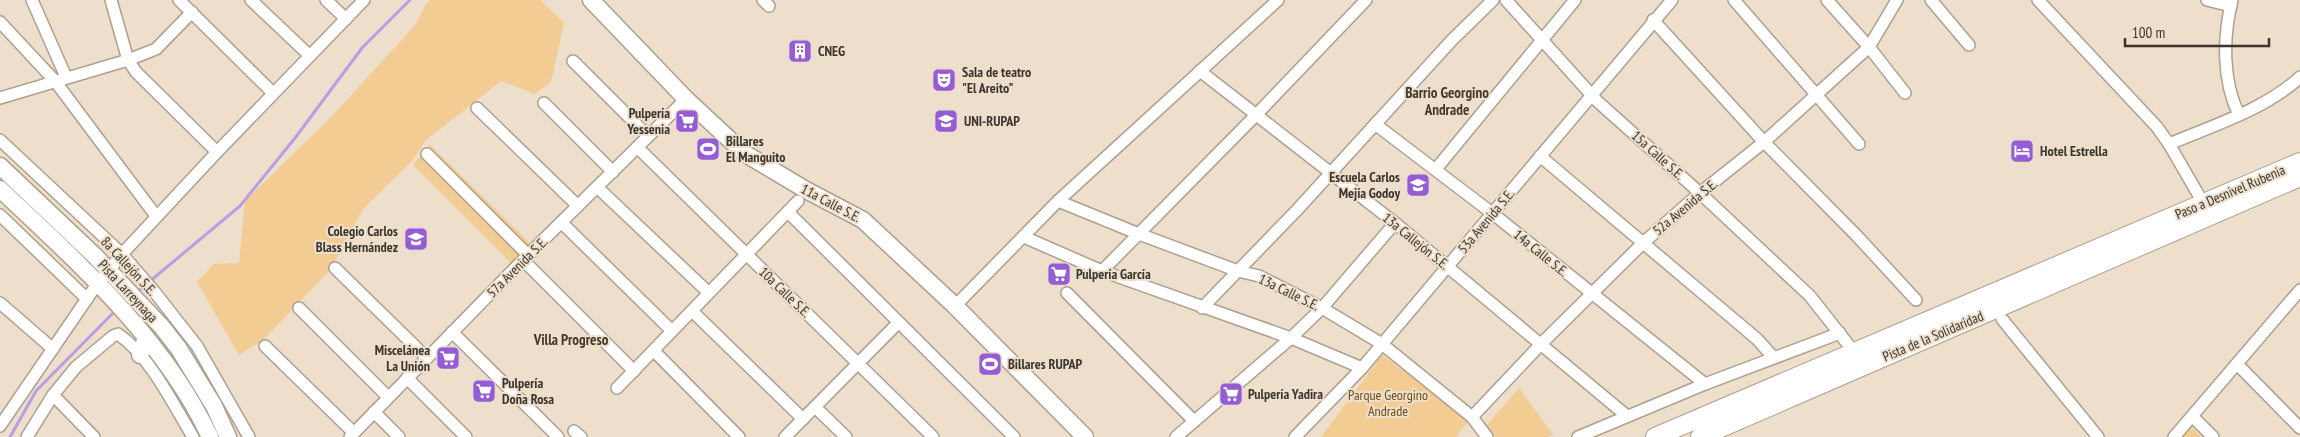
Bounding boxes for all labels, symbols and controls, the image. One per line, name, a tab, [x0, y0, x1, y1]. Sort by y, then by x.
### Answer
scale bar	[2125, 15, 2269, 47]
text: 100 m	[2132, 23, 2165, 42]
building icon: CNEG	[787, 38, 813, 64]
place label: CNEG	[818, 42, 845, 60]
place label: Sala de teatro "El Areito"	[962, 63, 1031, 97]
theatre icon: Sala de teatro "El Areito"	[931, 67, 957, 93]
district label: Barrio Georgino Andrade	[1405, 83, 1489, 119]
place label: Pulpería Yessenia	[626, 104, 670, 138]
supermarket icon: Pulpería Yessenia	[674, 108, 700, 134]
school or university icon: UNI-RUPAP	[933, 108, 959, 134]
place label: UNI-RUPAP	[964, 112, 1020, 130]
street label: 15a Calle S.E.	[1628, 126, 1688, 184]
place label: Billares El Manguito	[726, 132, 786, 166]
sports icon: Billares El Manguito	[695, 136, 721, 162]
hotel icon: Hotel Estrella	[2009, 138, 2035, 164]
place label: Hotel Estrella	[2040, 142, 2108, 160]
street label: Paso a Desnivel Rubenia	[2172, 161, 2288, 223]
place label: Escuela Carlos Mejia Godoy	[1329, 168, 1400, 202]
school or university icon: Escuela Carlos Mejia Godoy	[1405, 172, 1431, 198]
street label: 52a Avenida S.E.	[1649, 175, 1721, 239]
street label: 11a Calle S.E.	[798, 180, 864, 226]
street label: 53a Avenida S.E.	[1454, 185, 1518, 257]
street label: 13a Callejón S.E.	[1379, 209, 1453, 273]
place label: Colegio Carlos Blass Hernández	[316, 222, 398, 256]
street label: 14a Calle S.E.	[1510, 225, 1572, 281]
school or university icon: Colegio Carlos Blass Hernández	[403, 226, 429, 252]
street label: 8a Callejón S.E.	[97, 233, 161, 299]
street label: 57a Avenida S.E.	[483, 233, 551, 301]
street label: Pista Larreynaga	[94, 256, 162, 326]
supermarket icon: Pulpería García	[1046, 261, 1072, 287]
street label: 10a Calle S.E.	[755, 263, 815, 321]
place label: Pulpería García	[1076, 265, 1151, 283]
street label: 13a Calle S.E.	[1256, 270, 1322, 314]
street label: Pista de la Solidaridad	[1880, 307, 1986, 365]
district label: Villa Progreso	[533, 330, 609, 349]
place label: Miscelánea La Unión	[375, 341, 430, 375]
supermarket icon: Miscelánea La Unión	[435, 345, 461, 371]
sports icon: Billares RUPAP	[977, 351, 1003, 377]
place label: Billares RUPAP	[1008, 355, 1082, 373]
place label: Pulpería Doña Rosa	[502, 374, 554, 408]
supermarket icon: Pulpería Doña Rosa	[471, 378, 497, 404]
supermarket icon: Pulpería Yadira	[1218, 381, 1244, 407]
place label: Pulpería Yadira	[1248, 385, 1323, 403]
park label: Parque Georgino Andrade	[1348, 386, 1428, 420]

